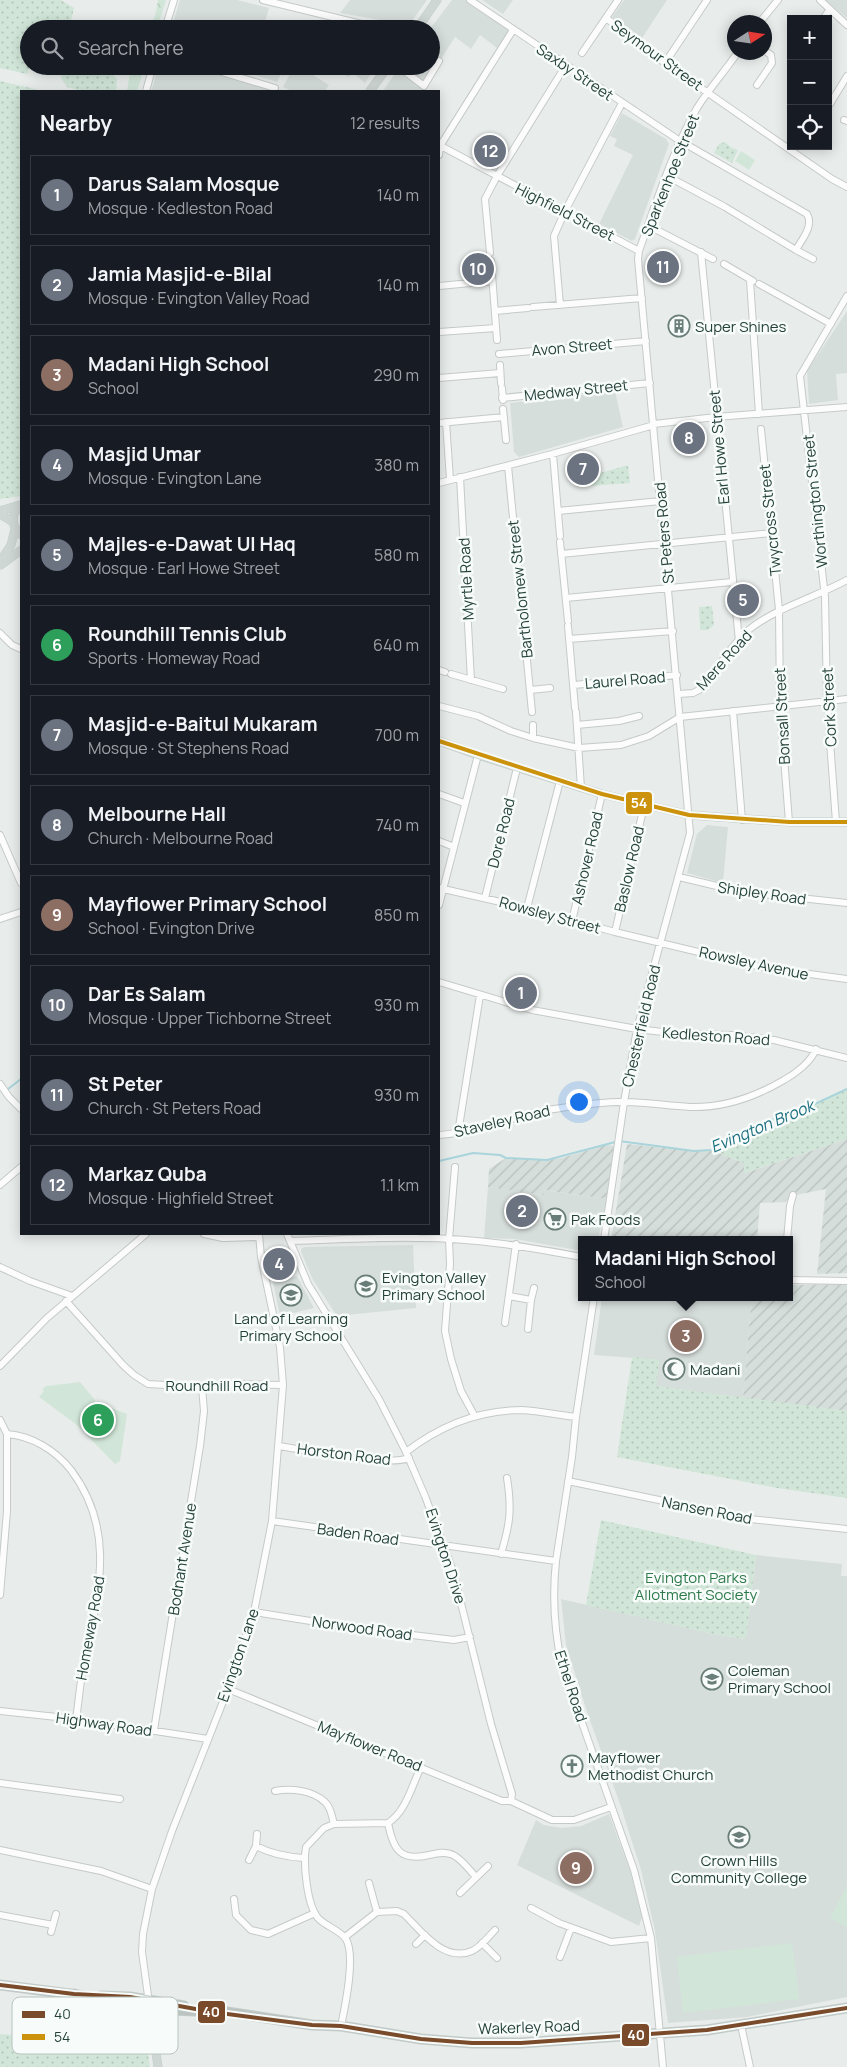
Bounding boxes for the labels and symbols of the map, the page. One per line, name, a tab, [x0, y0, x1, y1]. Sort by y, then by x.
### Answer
street label: Seymour Street	[607, 15, 707, 95]
north arrow	[727, 15, 772, 60]
street label: Saxby Street	[532, 38, 618, 106]
street label: Sparkenhoe Street	[636, 111, 704, 239]
pin: 12	[474, 132, 506, 170]
street label: Highfield Street	[512, 178, 618, 246]
pin: 11	[647, 248, 679, 286]
pin: 10	[462, 250, 494, 288]
building icon: Super Shines	[667, 314, 691, 338]
place label: Super Shines	[695, 316, 786, 337]
street label: Avon Street	[531, 333, 613, 361]
street label: Medway Street	[523, 374, 629, 406]
street label: Earl Howe Street	[704, 389, 734, 505]
pin: 8	[673, 419, 705, 457]
street label: Worthington Street	[798, 433, 832, 569]
pin: 7	[567, 450, 599, 488]
street label: Twycross Street	[754, 463, 786, 577]
street label: St Peters Road	[649, 481, 679, 585]
street label: Bartholomew Street	[502, 519, 538, 659]
street label: Myrtle Road	[453, 537, 479, 621]
pin: 5	[727, 581, 759, 619]
street label: Mere Road	[691, 625, 757, 695]
street label: Laurel Road	[584, 666, 666, 694]
street label: Bonsall Street	[769, 667, 795, 765]
street label: Cork Street	[816, 667, 842, 747]
line badge: 54	[625, 791, 653, 815]
text: 54	[631, 793, 647, 812]
street label: Dore Road	[482, 796, 520, 870]
street label: Ashover Road	[566, 809, 608, 907]
street label: Baslow Road	[609, 824, 649, 914]
street label: Shipley Road	[716, 876, 808, 910]
street label: Rowsley Street	[497, 891, 603, 939]
street label: Rowsley Avenue	[697, 941, 811, 985]
street label: Chesterfield Road	[617, 963, 665, 1089]
pin: 1	[505, 974, 537, 1012]
street label: Kedleston Road	[661, 1022, 771, 1050]
your location	[566, 1089, 592, 1115]
water label: Evington Brook	[707, 1093, 819, 1158]
street label: Staveley Road	[452, 1100, 552, 1142]
pin: 2	[506, 1192, 538, 1230]
supermarket icon: Pak Foods	[543, 1207, 567, 1231]
place label: Pak Foods	[571, 1209, 640, 1230]
pin: 4	[263, 1245, 295, 1283]
place label: Evington Valley Primary School	[382, 1267, 486, 1305]
school or university icon: Evington Valley Primary School	[354, 1274, 378, 1298]
school or university icon: Land of Learning Primary School	[279, 1283, 303, 1307]
place label: Land of Learning Primary School	[234, 1308, 348, 1346]
pin: 3	[670, 1317, 702, 1355]
mosque icon: Madani	[662, 1357, 686, 1381]
place label: Madani	[690, 1359, 741, 1380]
street label: Roundhill Road	[166, 1375, 268, 1396]
pin: 6	[82, 1401, 114, 1439]
street label: Horston Road	[296, 1438, 392, 1470]
street label: Nansen Road	[660, 1491, 754, 1529]
street label: Bodnant Avenue	[163, 1501, 201, 1617]
street label: Evington Drive	[421, 1506, 471, 1607]
street label: Baden Road	[316, 1518, 400, 1550]
park label: Evington Parks Allotment Society	[635, 1567, 757, 1605]
street label: Homeway Road	[70, 1574, 110, 1682]
street label: Evington Lane	[212, 1605, 264, 1705]
street label: Norwood Road	[311, 1611, 413, 1645]
street label: Ethel Road	[550, 1647, 592, 1725]
place label: Coleman Primary School	[728, 1660, 831, 1698]
school or university icon: Coleman Primary School	[700, 1667, 724, 1691]
street label: Highway Road	[55, 1707, 153, 1741]
street label: Mayflower Road	[315, 1715, 425, 1777]
place label: Mayflower Methodist Church	[588, 1747, 714, 1785]
church icon: Mayflower Methodist Church	[560, 1754, 584, 1778]
school or university icon: Crown Hills Community College	[727, 1825, 751, 1849]
pin: 9	[560, 1849, 592, 1887]
place label: Crown Hills Community College	[671, 1850, 807, 1888]
legend	[12, 1997, 178, 2054]
line badge: 40	[197, 2000, 226, 2024]
text: 40	[202, 2002, 220, 2021]
text: 40	[54, 2004, 71, 2023]
street label: Wakerley Road	[478, 2015, 580, 2039]
line badge: 40	[621, 2023, 650, 2047]
text: 40	[627, 2025, 645, 2044]
text: 54	[54, 2027, 70, 2046]

